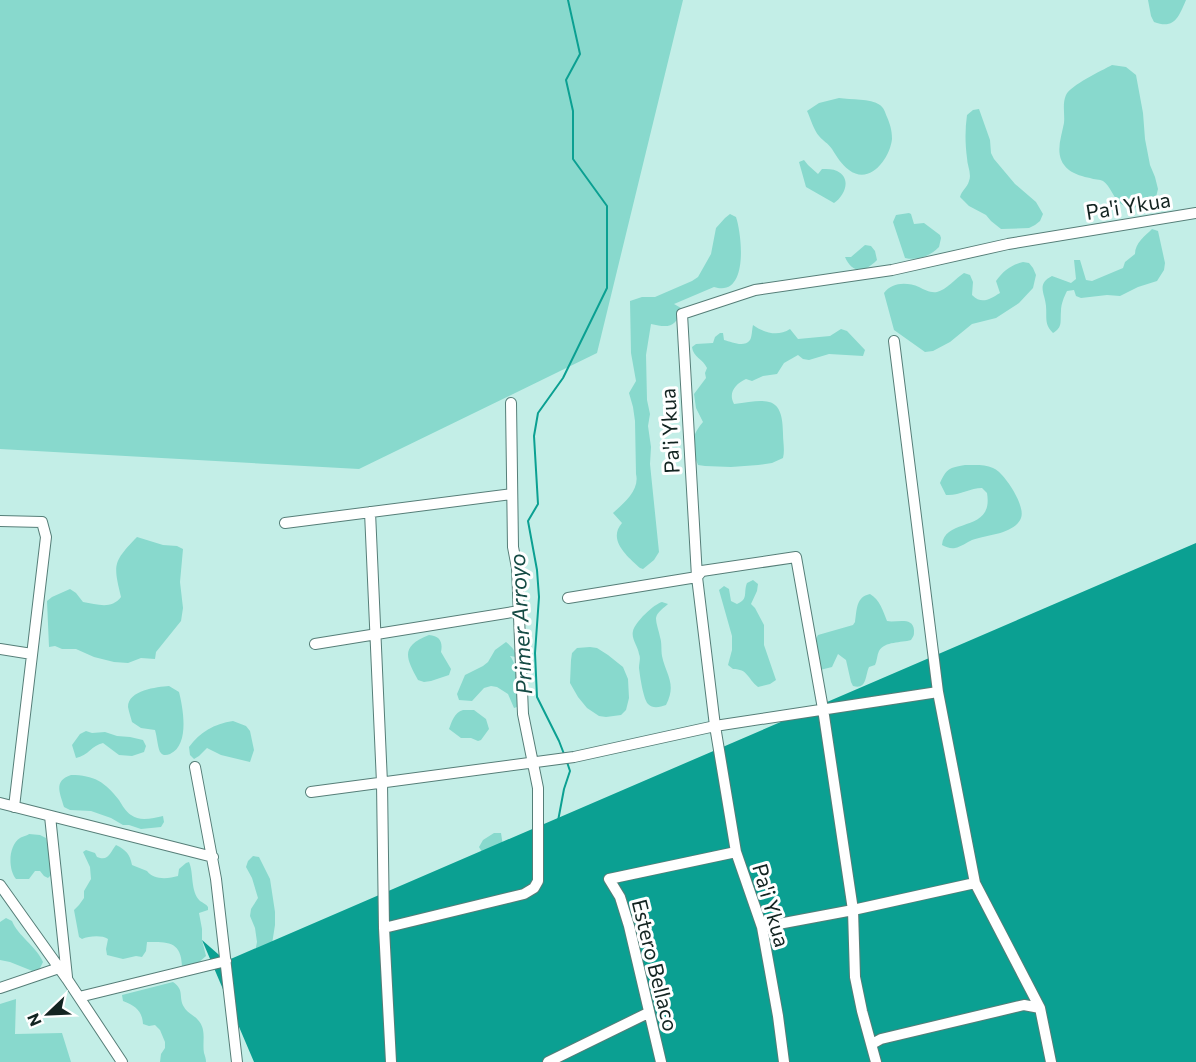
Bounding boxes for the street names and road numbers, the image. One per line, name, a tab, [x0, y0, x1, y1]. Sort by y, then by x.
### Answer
street label: Pa'i Ykua	[1084, 186, 1172, 224]
street label: Pa'i Ykua	[654, 388, 684, 474]
street label: Pa'i Ykua	[748, 860, 796, 950]
street label: Estero Bellaco	[628, 896, 684, 1034]

